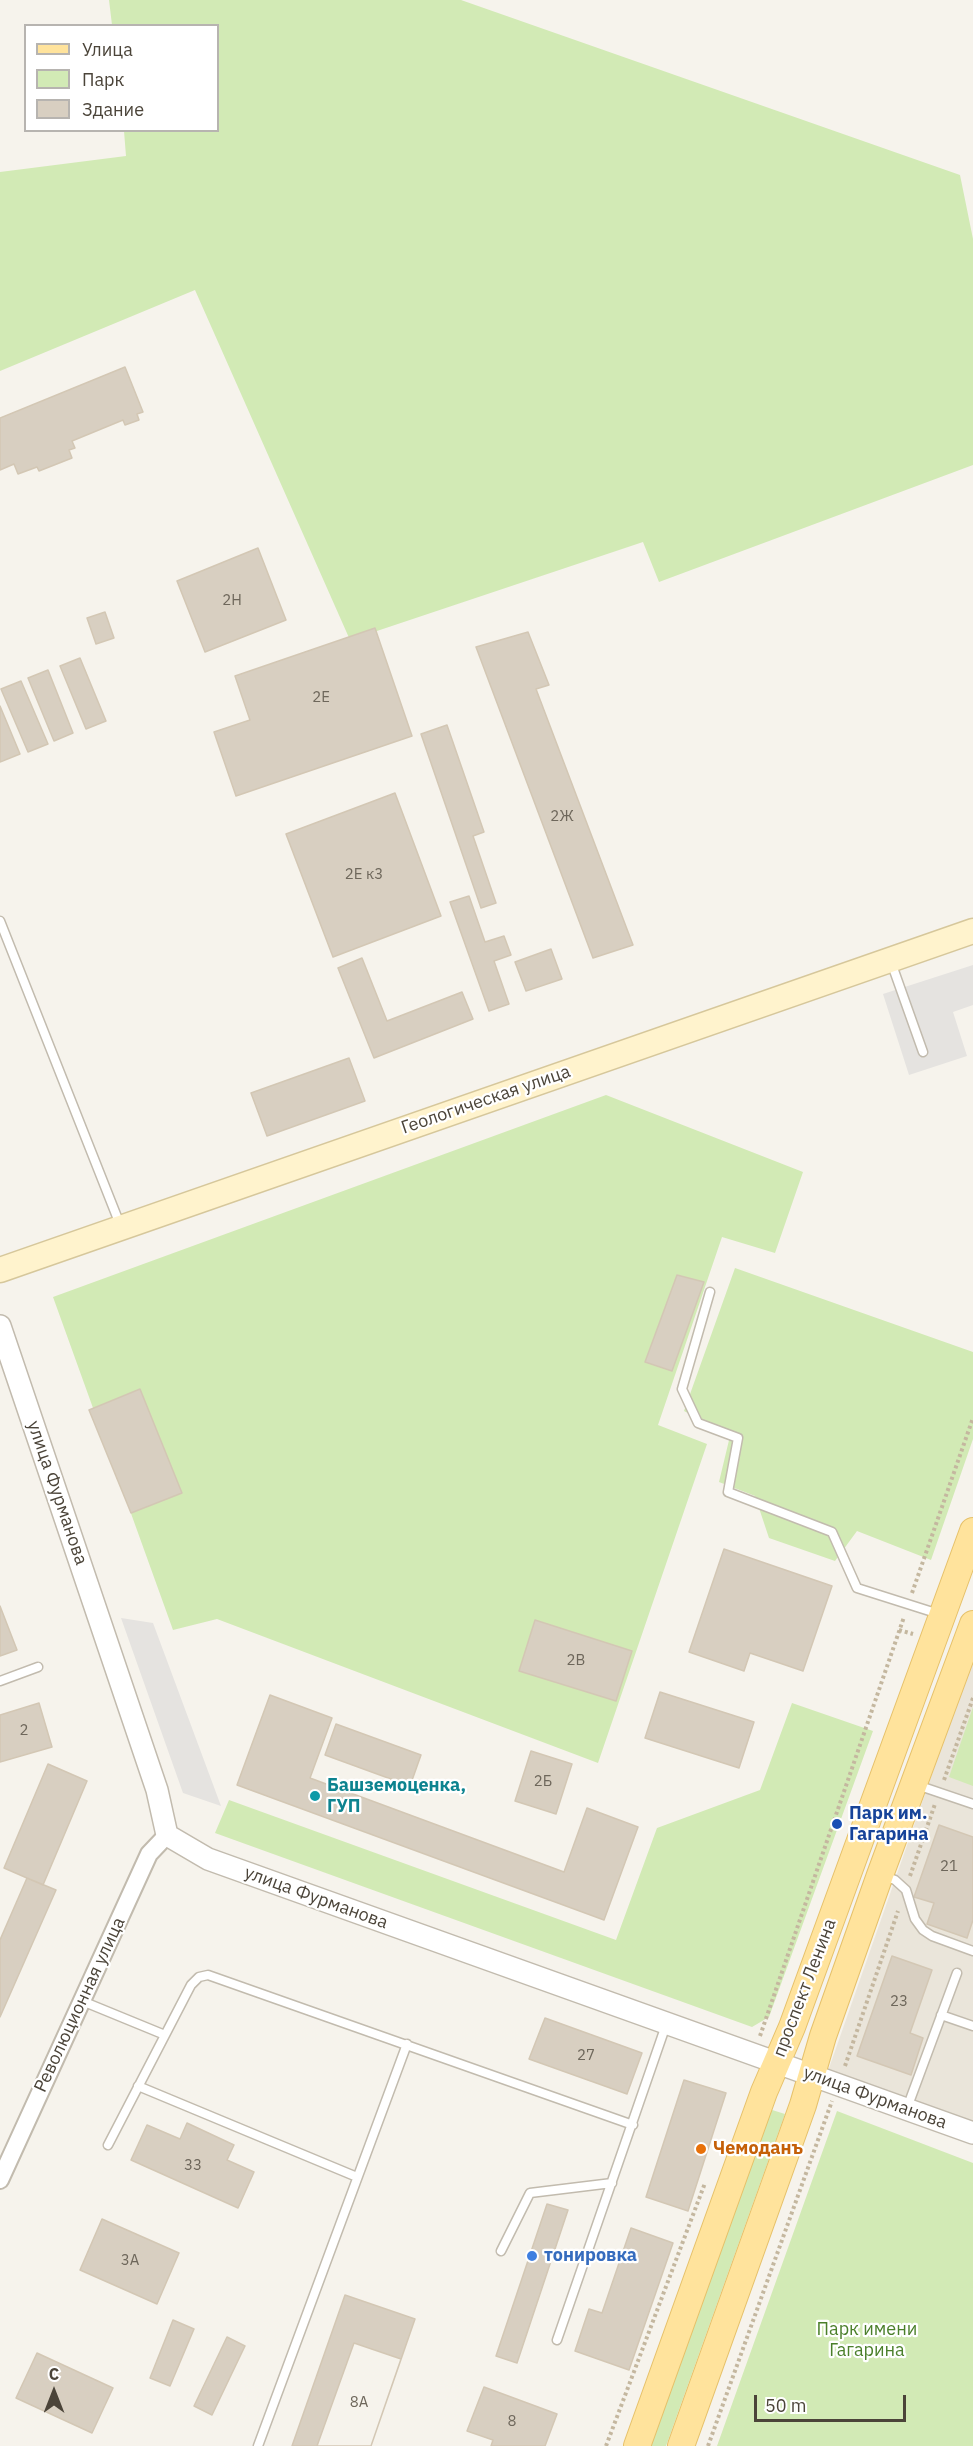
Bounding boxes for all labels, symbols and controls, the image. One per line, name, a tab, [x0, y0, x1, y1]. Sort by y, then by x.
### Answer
legend	[24, 24, 219, 132]
text: Улица	[82, 38, 133, 61]
text: Парк	[82, 68, 124, 91]
text: Здание	[82, 98, 144, 121]
house number: 2Н	[222, 592, 242, 610]
house number: 2Е	[312, 689, 330, 707]
house number: 2Ж	[550, 808, 574, 826]
house number: 2Е к3	[345, 866, 383, 884]
street label: Геологическая улица	[399, 1061, 573, 1139]
street label: улица Фурманова	[22, 1418, 92, 1568]
house number: 2В	[567, 1652, 585, 1670]
house number: 2	[20, 1722, 28, 1740]
house number: 2Б	[534, 1773, 552, 1791]
place label: Башземоценка, ГУП	[327, 1775, 466, 1818]
marker: Башземоценка, ГУП	[308, 1789, 322, 1803]
place label: Парк им. Гагарина	[849, 1803, 929, 1846]
marker: Парк им. Гагарина	[830, 1817, 844, 1831]
house number: 21	[940, 1858, 958, 1876]
street label: улица Фурманова	[241, 1862, 391, 1934]
street label: Революционная улица	[30, 1914, 130, 2096]
street label: проспект Ленина	[769, 1916, 841, 2060]
house number: 23	[890, 1993, 908, 2011]
house number: 27	[577, 2047, 595, 2065]
street label: улица Фурманова	[800, 2062, 950, 2134]
place label: Чемоданъ	[713, 2138, 803, 2160]
marker: Чемоданъ	[694, 2142, 708, 2156]
house number: 33	[184, 2157, 202, 2175]
place label: тонировка	[544, 2245, 637, 2267]
marker: тонировка	[525, 2249, 539, 2263]
house number: 3А	[121, 2252, 139, 2270]
park label: Парк имени Гагарина	[817, 2319, 917, 2362]
north arrow	[24, 2362, 84, 2422]
text: С	[49, 2364, 59, 2384]
scale bar	[757, 2383, 908, 2421]
house number: 8А	[350, 2394, 368, 2412]
text: 50 m	[765, 2394, 807, 2417]
house number: 8	[508, 2413, 516, 2431]

